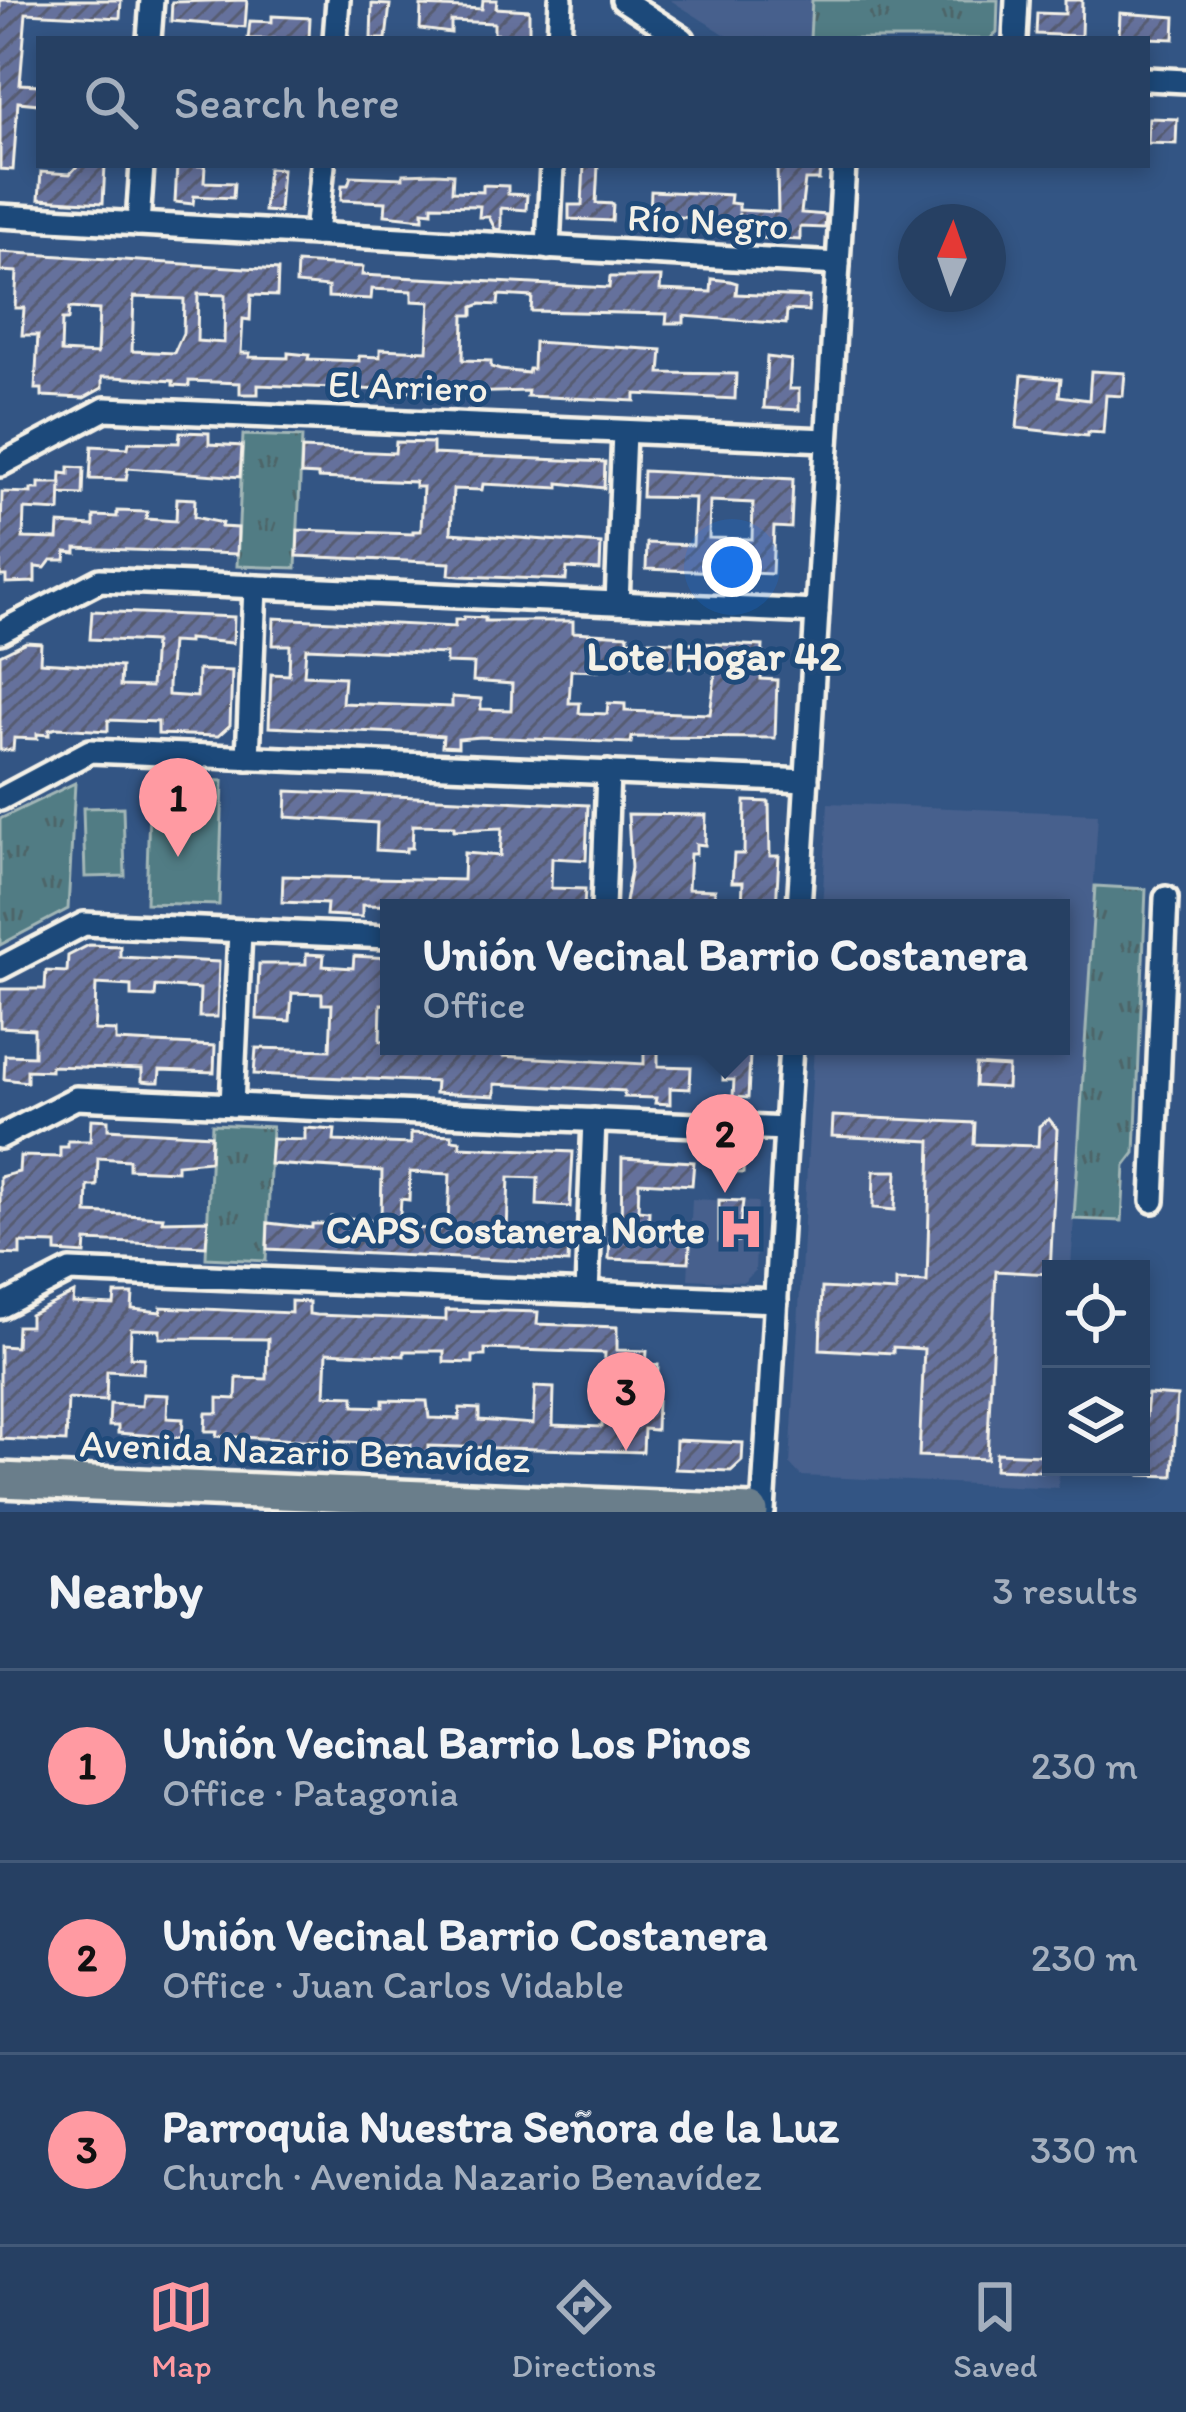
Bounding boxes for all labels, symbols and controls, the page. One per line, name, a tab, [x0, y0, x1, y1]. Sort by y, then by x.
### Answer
search box	[36, 36, 1150, 168]
icon: search	[78, 69, 144, 135]
text: Search here	[174, 75, 400, 129]
street label: Río Negro	[626, 193, 790, 249]
north arrow	[898, 204, 1006, 312]
street label: El Arriero	[327, 360, 489, 412]
your location	[702, 537, 762, 597]
district label: Lote Hogar 42	[587, 630, 841, 681]
pin: 1	[139, 758, 217, 857]
popup	[380, 899, 1070, 1055]
text: Unión Vecinal Barrio Costanera	[422, 927, 1028, 981]
text: Office	[422, 981, 526, 1028]
pin: 2	[686, 1094, 764, 1193]
hospital icon: CAPS Costanera Norte	[716, 1204, 766, 1254]
place label: CAPS Costanera Norte	[326, 1206, 705, 1253]
map controls	[1042, 1260, 1150, 1476]
button: locate	[1042, 1260, 1150, 1368]
pin: 3	[587, 1352, 665, 1451]
button: layers	[1042, 1368, 1150, 1476]
street label: Avenida Nazario Benavídez	[79, 1420, 531, 1482]
text: Nearby	[48, 1560, 203, 1621]
text: 3 results	[992, 1567, 1138, 1614]
text: Unión Vecinal Barrio Los Pinos	[162, 1715, 751, 1769]
text: 1	[78, 1742, 96, 1789]
text: 230 m	[1031, 1742, 1138, 1789]
text: Office · Patagonia	[162, 1769, 458, 1816]
text: Unión Vecinal Barrio Costanera	[162, 1907, 768, 1961]
text: 2	[77, 1934, 97, 1981]
text: 230 m	[1031, 1934, 1138, 1981]
text: Office · Juan Carlos Vidable	[162, 1961, 624, 2008]
text: Parroquia Nuestra Señora de la Luz	[162, 2099, 839, 2153]
text: 3	[76, 2126, 98, 2173]
text: 330 m	[1030, 2126, 1138, 2173]
text: Church · Avenida Nazario Benavídez	[162, 2153, 762, 2200]
tab: Map	[148, 2274, 214, 2385]
tab: Directions	[511, 2274, 656, 2385]
tab: Saved	[953, 2274, 1038, 2385]

